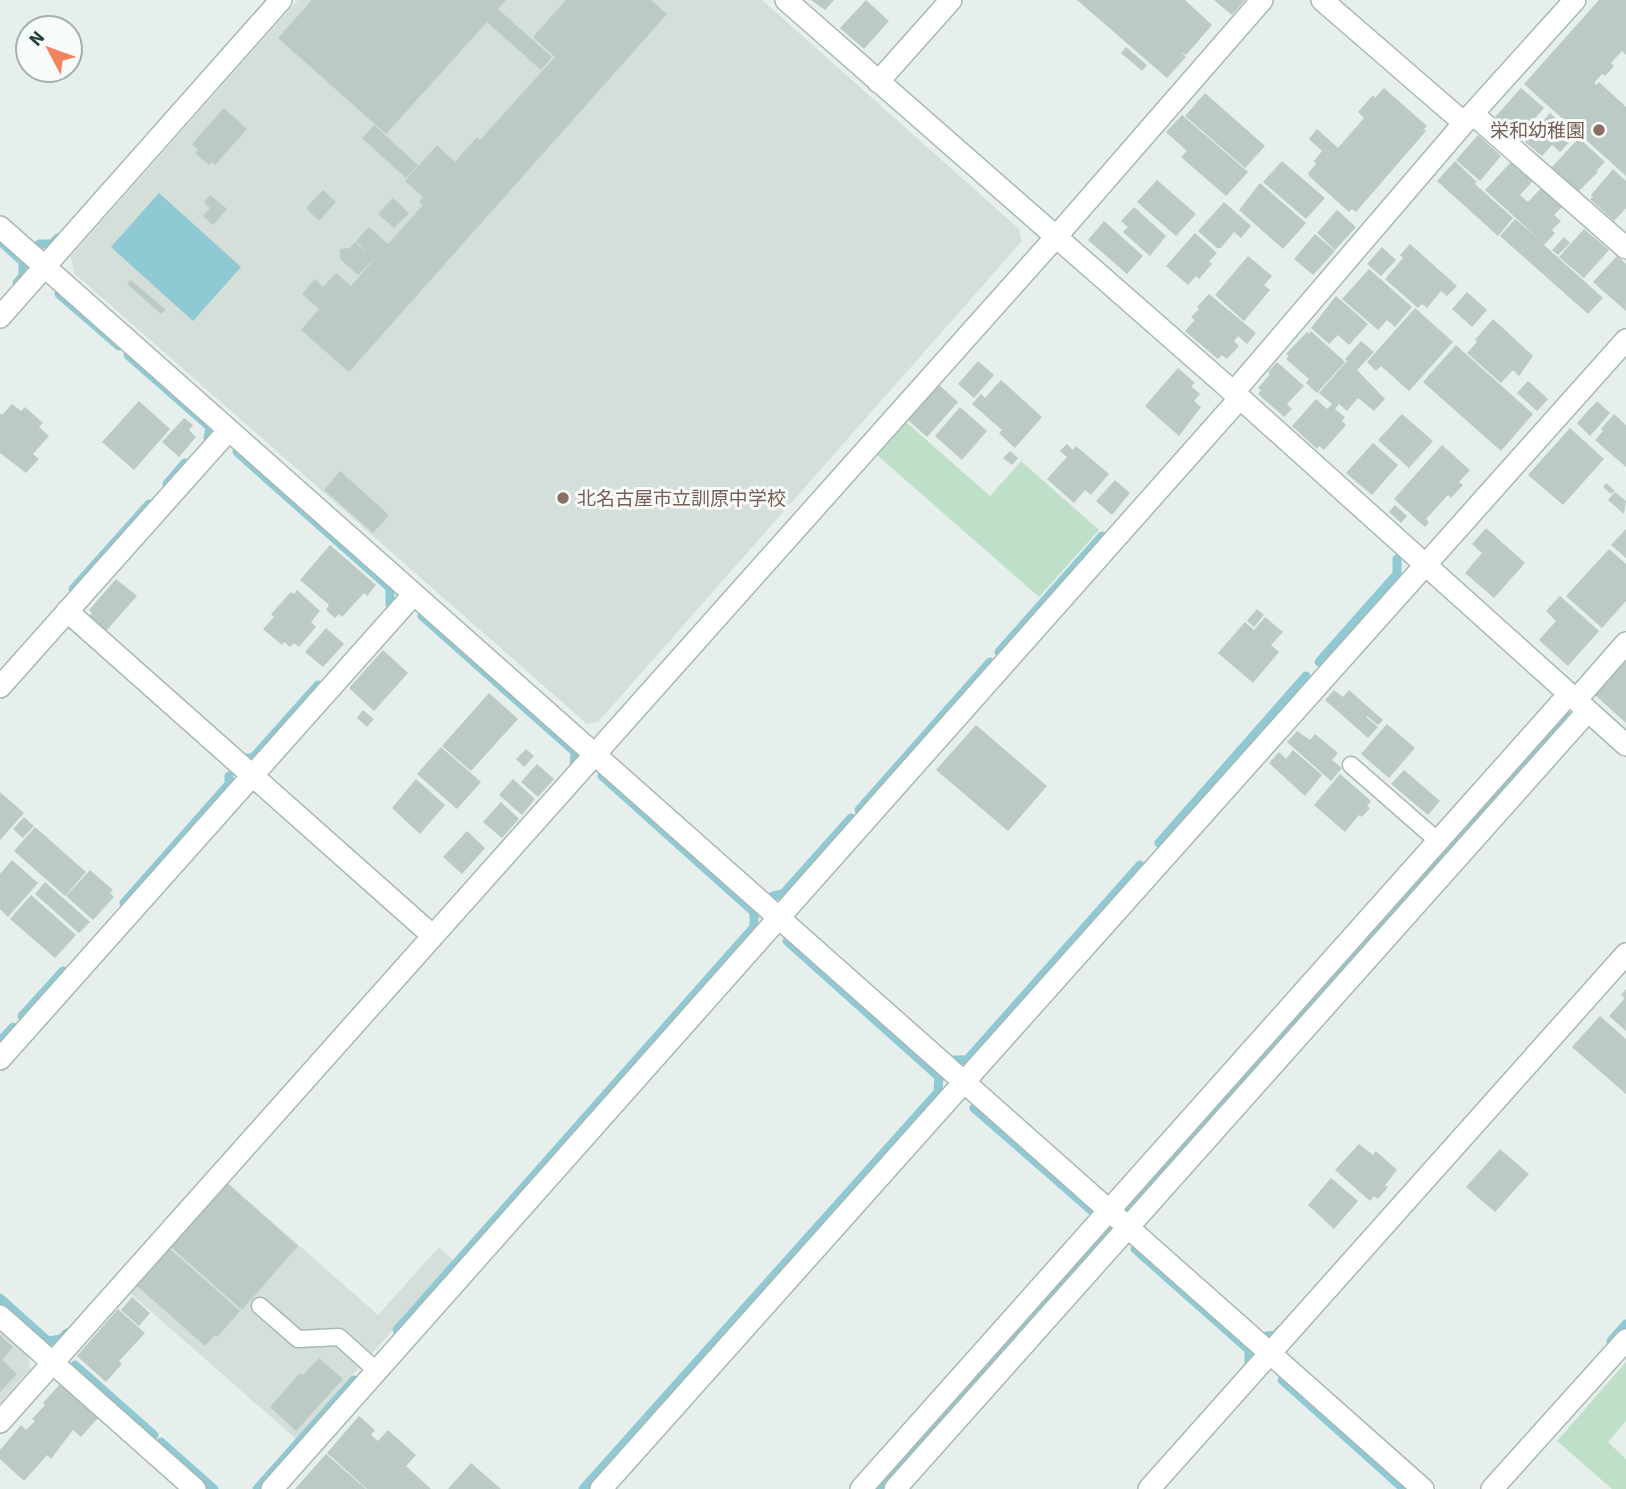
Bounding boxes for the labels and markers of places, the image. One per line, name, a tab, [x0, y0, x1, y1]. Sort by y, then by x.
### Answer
place label: 栄和幼稚園	[1490, 118, 1585, 145]
marker: 栄和幼稚園	[1591, 122, 1607, 138]
place label: 北名古屋市立訓原中学校	[577, 486, 786, 513]
marker: 北名古屋市立訓原中学校	[555, 490, 571, 506]

